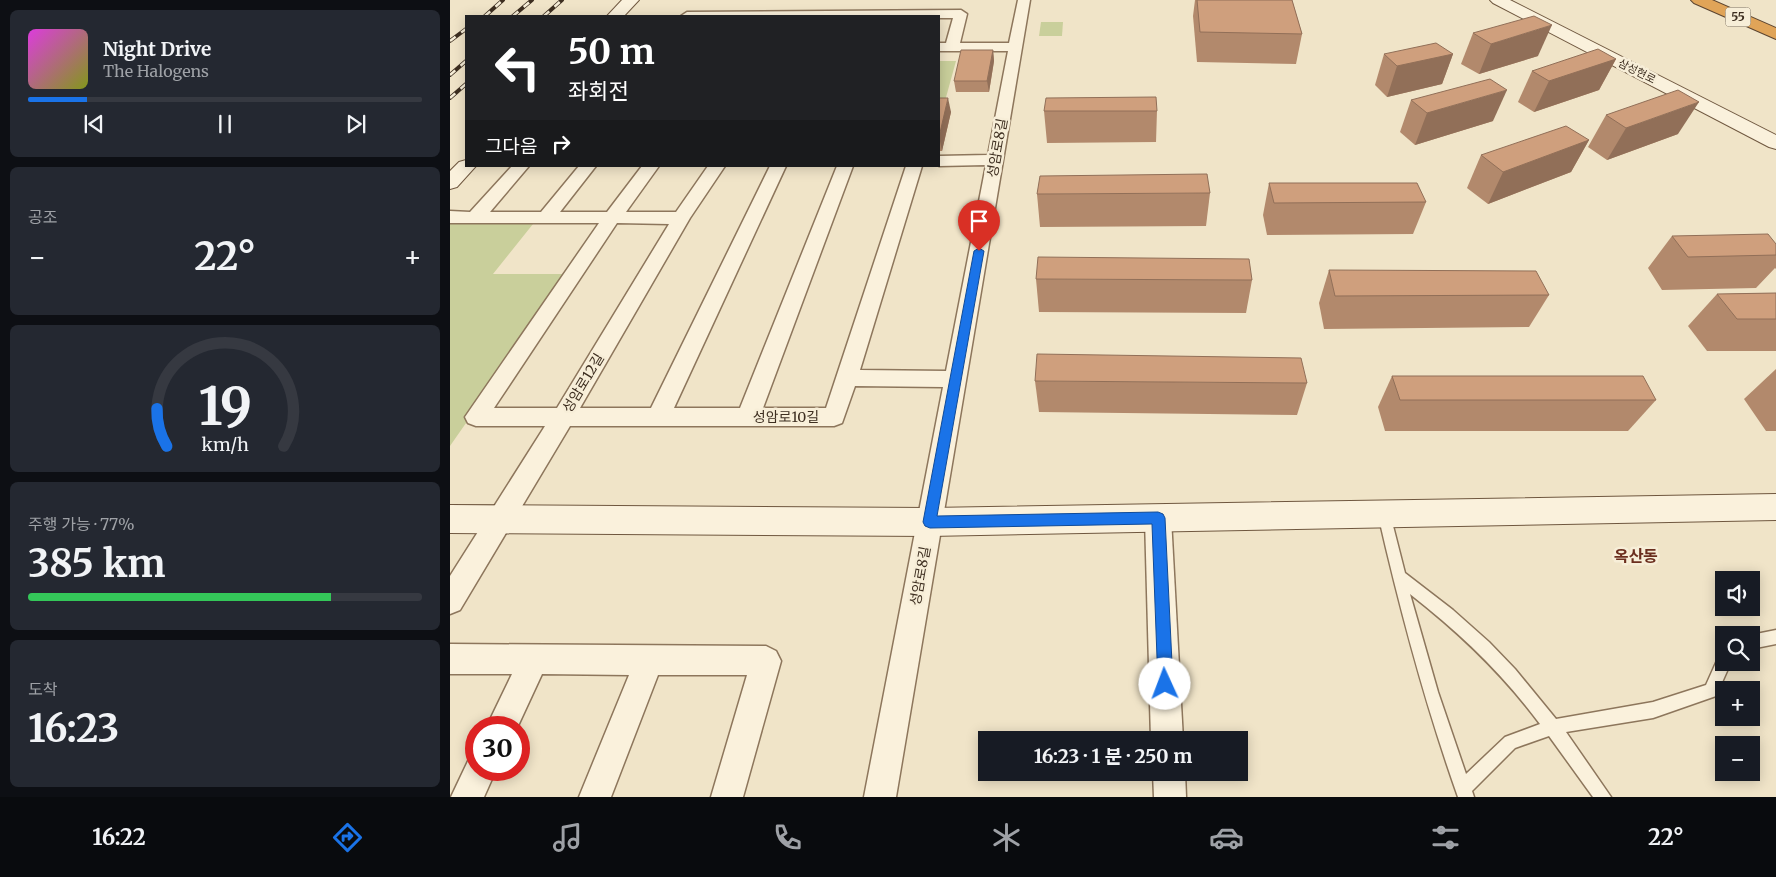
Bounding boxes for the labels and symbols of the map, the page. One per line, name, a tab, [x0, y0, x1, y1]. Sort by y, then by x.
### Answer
road number: 55	[1726, 8, 1750, 26]
street label: 삼성현로	[1616, 56, 1658, 86]
street label: 성암로8길	[983, 117, 1011, 179]
pin	[958, 200, 1000, 251]
street label: 성암로12길	[558, 350, 608, 416]
street label: 성암로10길	[753, 408, 819, 426]
street label: 성암로8길	[906, 545, 934, 607]
district label: 옥산동	[1614, 546, 1658, 566]
position arrow	[1138, 657, 1190, 709]
speed limit sign: 30	[465, 716, 530, 781]

